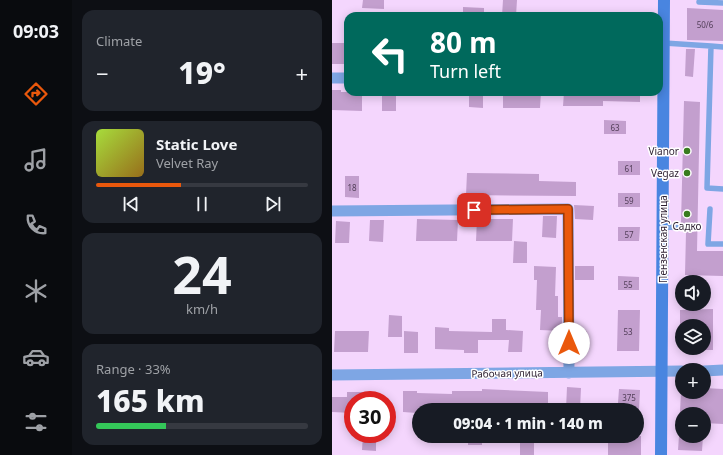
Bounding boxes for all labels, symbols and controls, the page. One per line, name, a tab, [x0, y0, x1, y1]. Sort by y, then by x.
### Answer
text: 09:03	[13, 19, 59, 43]
house number: 50/6	[697, 19, 714, 30]
text: 80 m	[430, 23, 497, 61]
icon: left	[364, 28, 416, 80]
text: Climate	[96, 32, 142, 50]
text: 19°	[178, 52, 226, 93]
text: −	[96, 58, 109, 88]
text: +	[295, 58, 308, 88]
text: Turn left	[430, 59, 501, 83]
icon: directions	[22, 80, 50, 108]
house number: 63	[610, 122, 620, 133]
text: Static Love	[156, 134, 237, 154]
place label: Vianor	[648, 144, 679, 158]
icon: music	[22, 146, 50, 174]
marker: Vianor	[682, 146, 692, 156]
text: Velvet Ray	[156, 154, 218, 172]
house number: 61	[624, 163, 634, 174]
place label: Vegaz	[651, 166, 679, 180]
marker: Vegaz	[682, 168, 692, 178]
house number: 18	[347, 182, 357, 193]
icon: previous	[120, 193, 142, 215]
icon: pause	[191, 193, 213, 215]
icon: next	[262, 193, 284, 215]
pin	[457, 193, 491, 227]
house number: 59	[624, 195, 634, 206]
street label: Пензенская улица	[656, 195, 670, 283]
icon: arrive	[463, 199, 485, 221]
marker: Садко	[682, 209, 692, 219]
icon: phone	[22, 211, 50, 239]
place label: Садко	[672, 219, 702, 233]
house number: 57	[624, 229, 634, 240]
text: 24	[172, 238, 232, 309]
map controls	[675, 275, 711, 443]
button: sound	[675, 275, 711, 311]
icon: climate	[22, 277, 50, 305]
house number: 55	[623, 279, 633, 290]
text: km/h	[186, 300, 218, 318]
button: layers	[675, 319, 711, 355]
position arrow	[548, 322, 590, 364]
house number: 53	[623, 326, 633, 337]
icon: car	[22, 343, 50, 371]
text: Range · 33%	[96, 360, 171, 378]
button: +	[675, 363, 711, 399]
street label: Рабочая улица	[471, 365, 543, 381]
text: 165 km	[96, 380, 205, 421]
speed limit sign: 30	[344, 391, 396, 443]
house number: 375	[622, 392, 636, 403]
button: −	[675, 407, 711, 443]
icon: filters	[22, 408, 50, 436]
text: 09:04 · 1 min · 140 m	[453, 413, 603, 433]

